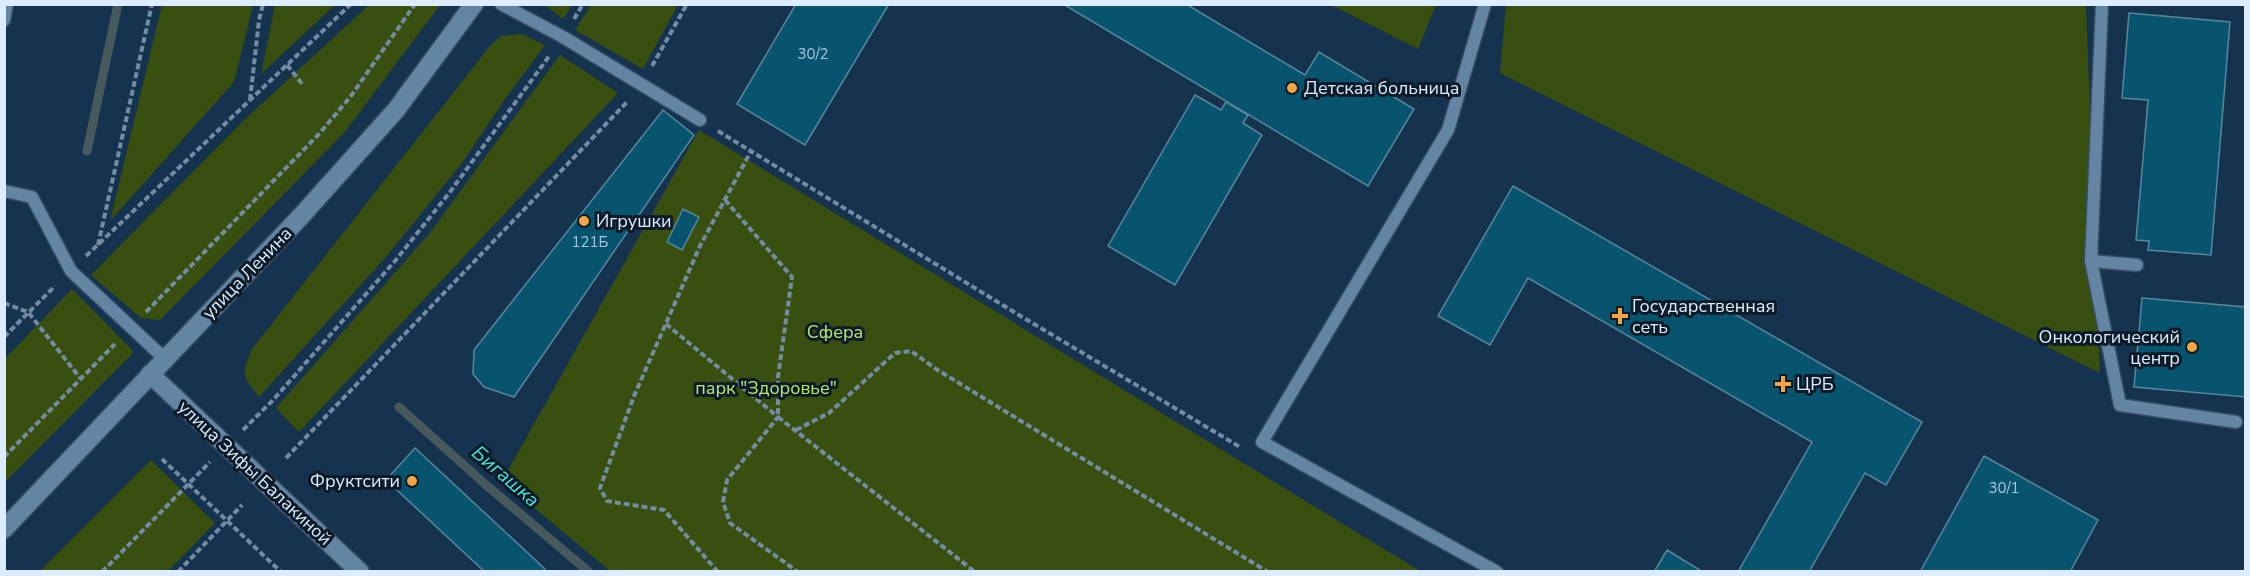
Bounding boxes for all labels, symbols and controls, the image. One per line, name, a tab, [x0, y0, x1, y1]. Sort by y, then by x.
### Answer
house number: 30/2	[797, 44, 829, 64]
place label: Детская больница	[1304, 76, 1459, 100]
marker: Детская больница	[1285, 81, 1299, 95]
place label: Игрушки	[596, 209, 672, 233]
marker: Игрушки	[577, 214, 591, 228]
street label: улица Ленина	[197, 222, 297, 324]
house number: 121Б	[572, 232, 609, 252]
place label: Государственная сеть	[1632, 294, 1775, 339]
marker: Государственная сеть	[1613, 309, 1627, 323]
park label: Сфера	[807, 320, 863, 344]
place label: Онкологический центр	[2039, 325, 2180, 370]
marker: Онкологический центр	[2185, 340, 2199, 354]
place label: ЦРБ	[1796, 372, 1834, 396]
marker: ЦРБ	[1774, 375, 1792, 393]
park label: парк "Здоровье"	[695, 376, 837, 400]
street label: улица Зифы Балакиной	[173, 395, 337, 551]
water label: Бигашка	[466, 439, 545, 513]
place label: Фруктсити	[310, 469, 400, 493]
marker: Фруктсити	[405, 474, 419, 488]
house number: 30/1	[1988, 478, 2020, 498]

